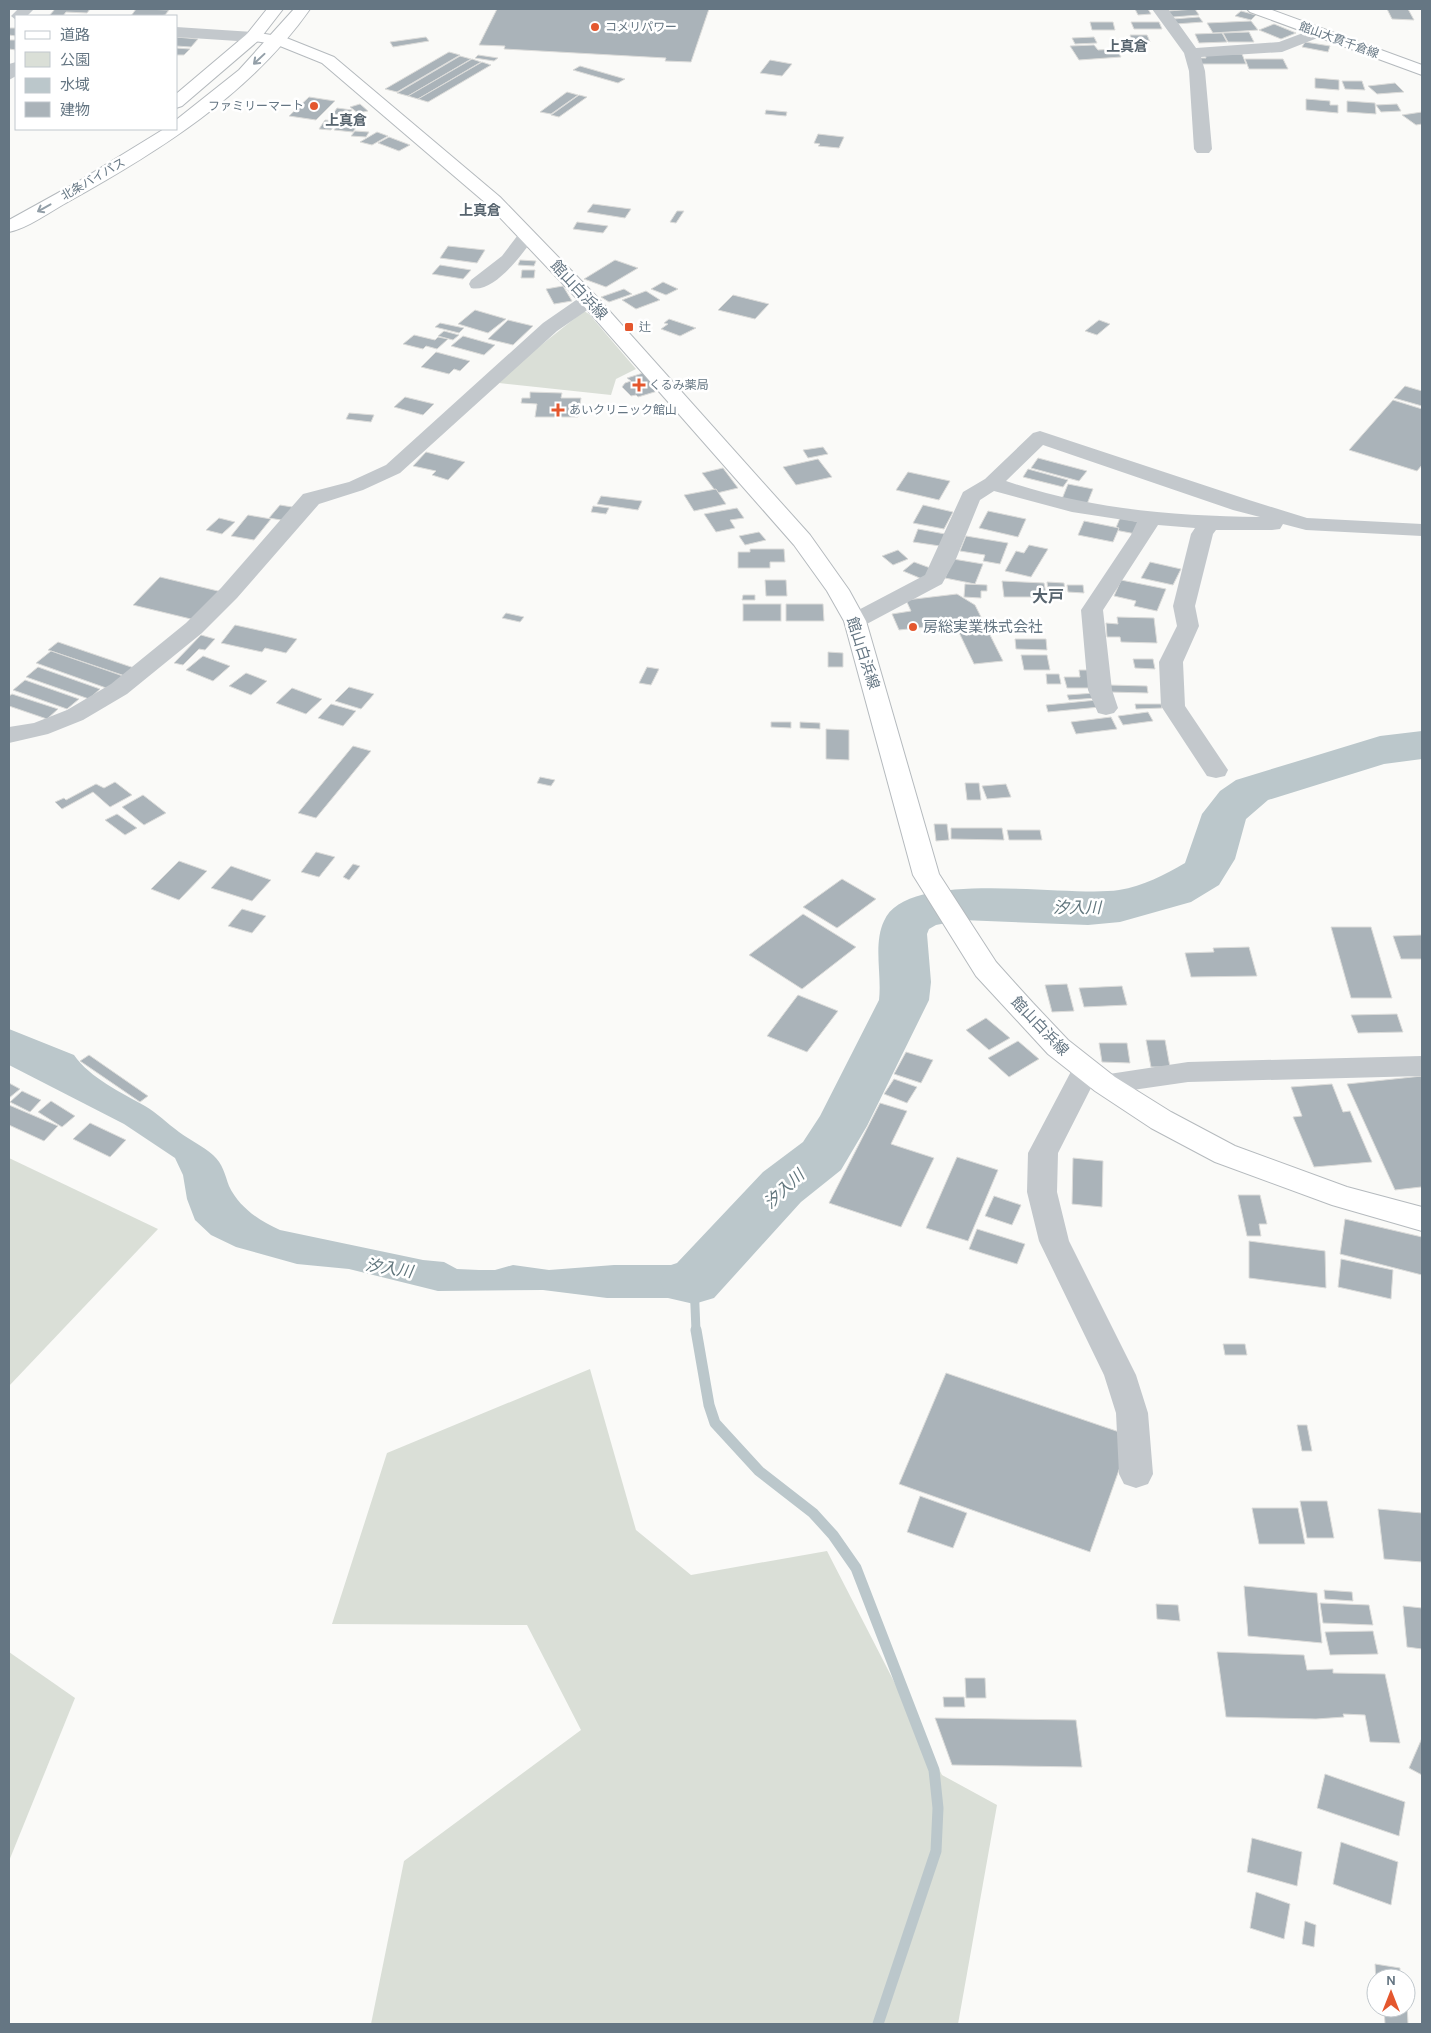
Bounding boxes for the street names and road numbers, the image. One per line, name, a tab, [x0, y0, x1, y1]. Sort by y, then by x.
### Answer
street label: 館山大貫千倉線	[1297, 19, 1381, 61]
street label: 北条バイパス	[58, 155, 128, 203]
street label: 館山白浜線	[547, 256, 611, 324]
street label: 館山白浜線	[843, 615, 883, 691]
street label: 館山白浜線	[1007, 993, 1073, 1059]

